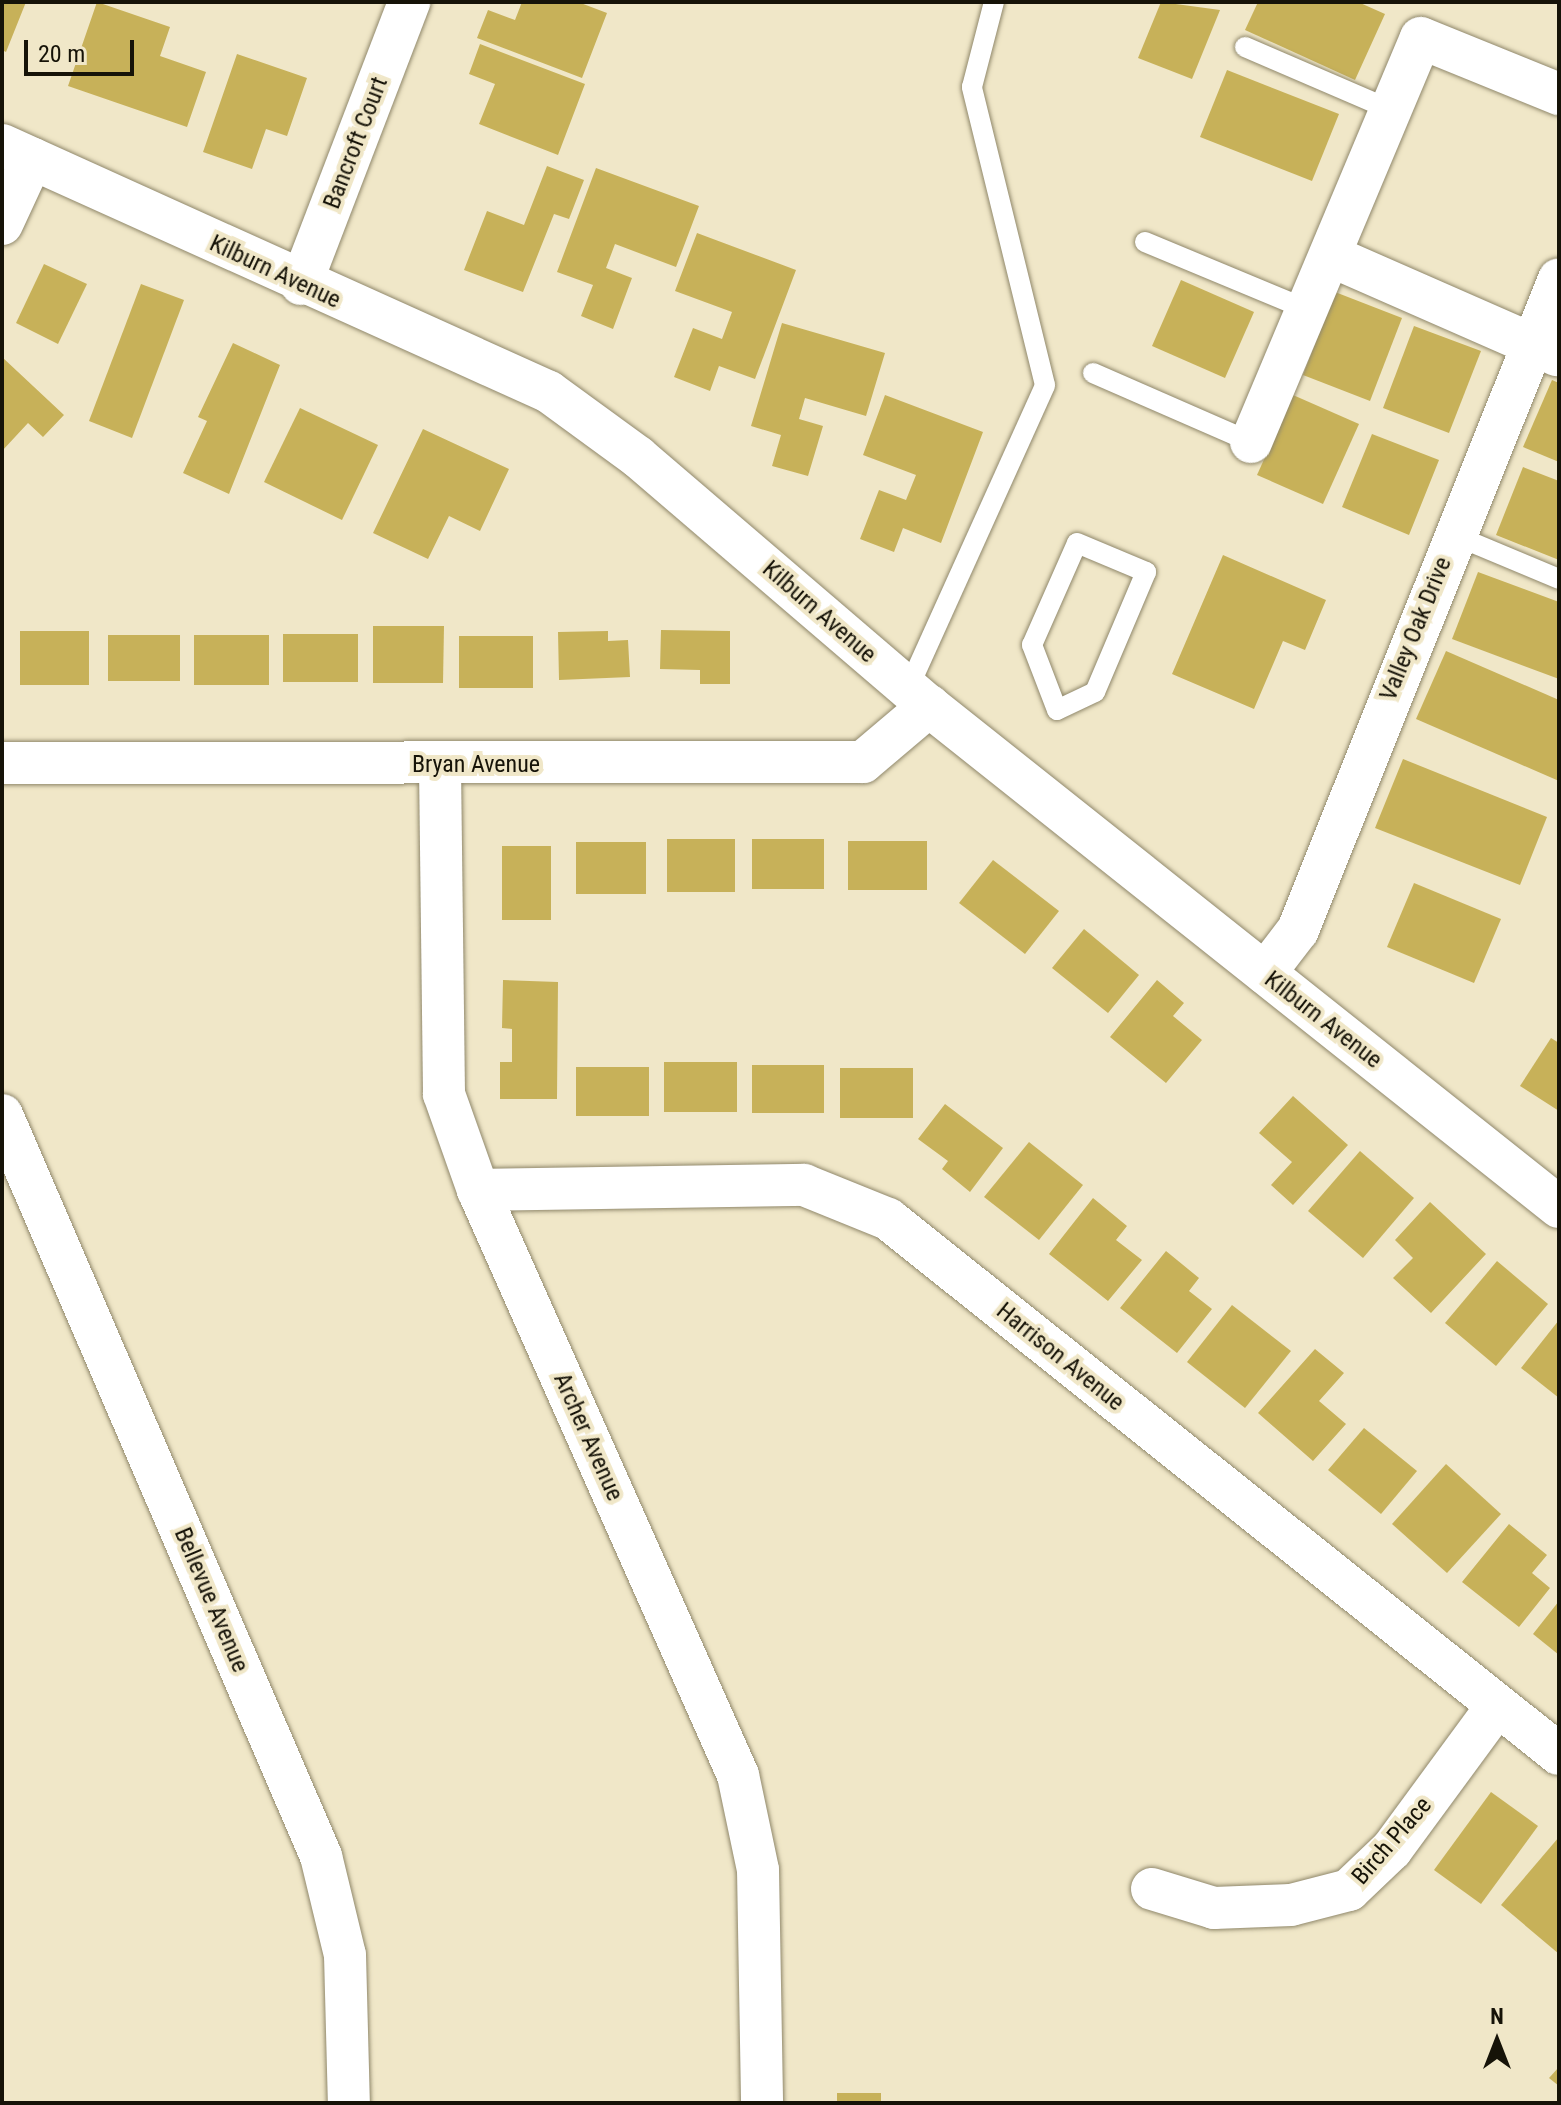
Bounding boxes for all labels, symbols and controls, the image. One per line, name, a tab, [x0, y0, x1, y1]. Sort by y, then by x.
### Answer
scale bar	[28, 24, 138, 74]
text: 20 m	[38, 40, 85, 68]
street label: Bancroft Court	[318, 73, 394, 213]
street label: Kilburn Avenue	[205, 229, 345, 315]
street label: Valley Oak Drive	[1374, 553, 1458, 705]
street label: Kilburn Avenue	[756, 555, 882, 669]
street label: Bryan Avenue	[412, 751, 540, 779]
street label: Kilburn Avenue	[1259, 965, 1387, 1075]
street label: Harrison Avenue	[990, 1297, 1130, 1417]
street label: Archer Avenue	[547, 1369, 629, 1505]
street label: Bellevue Avenue	[168, 1523, 254, 1677]
street label: Birch Place	[1346, 1791, 1438, 1891]
north arrow	[1457, 2001, 1537, 2081]
text: N	[1490, 2004, 1504, 2029]

